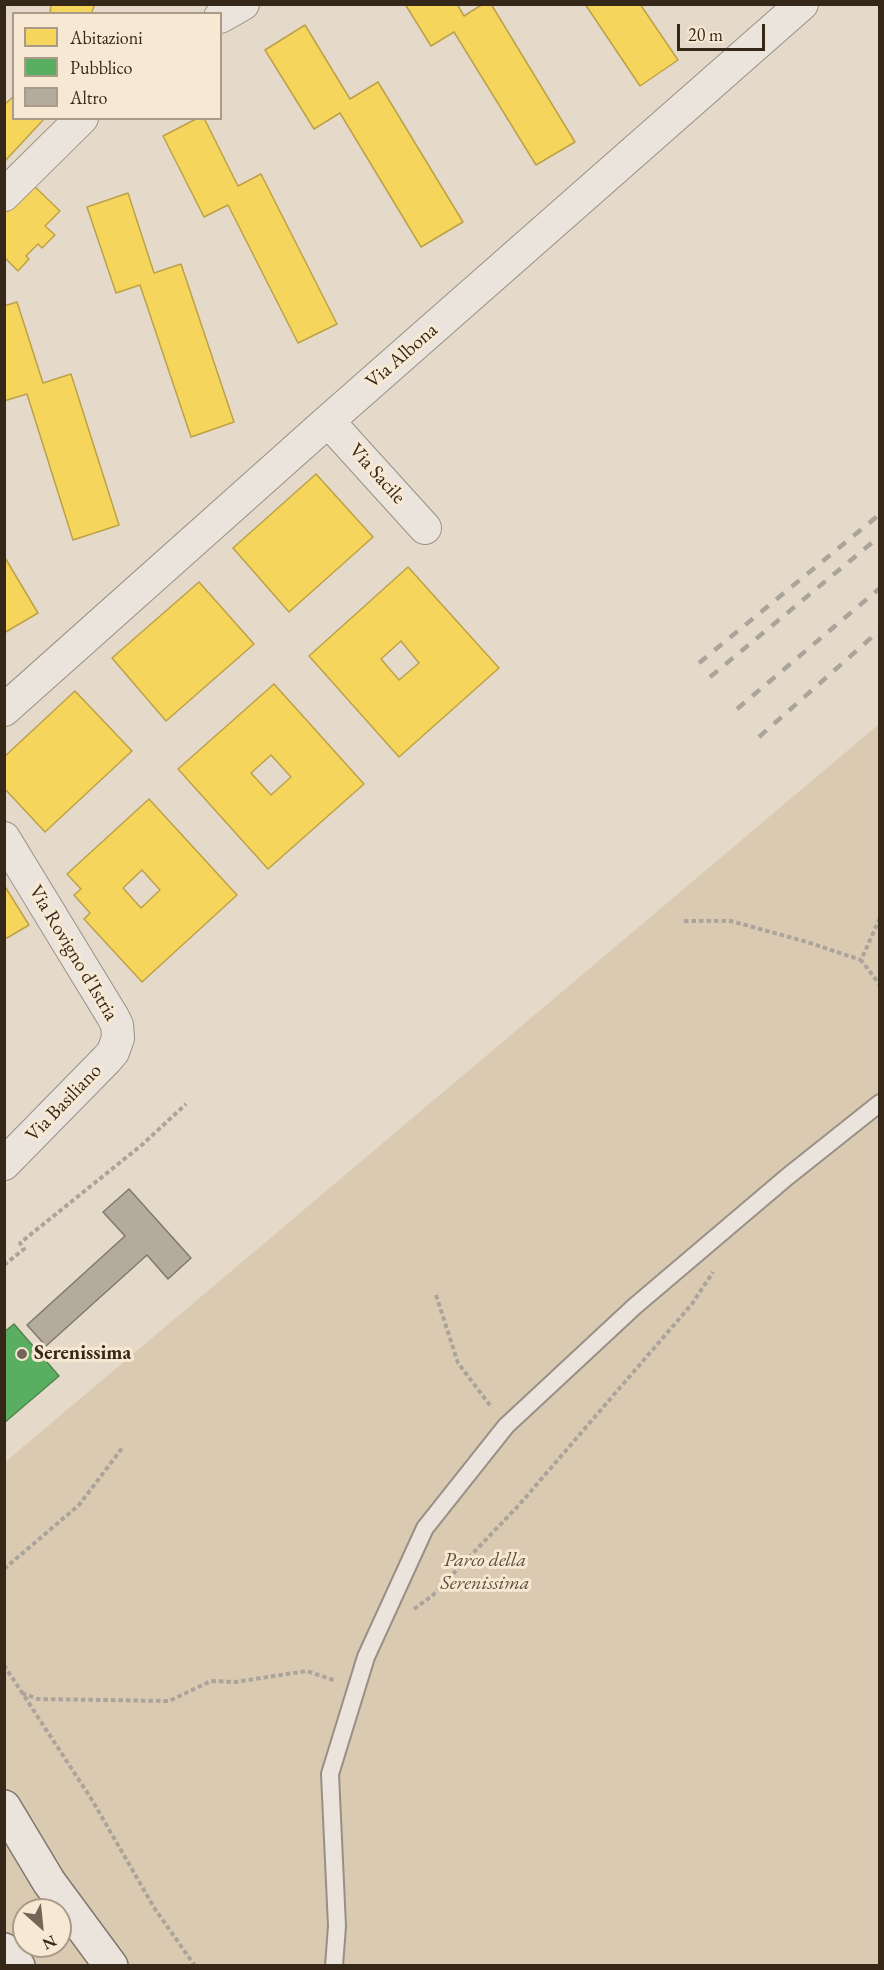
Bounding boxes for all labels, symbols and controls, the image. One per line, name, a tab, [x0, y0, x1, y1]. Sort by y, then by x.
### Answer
legend	[12, 12, 222, 120]
scale bar	[680, 12, 768, 50]
text: 20 m	[688, 23, 723, 46]
text: Abitazioni	[70, 26, 143, 49]
text: Pubblico	[70, 56, 132, 79]
text: Altro	[70, 86, 107, 109]
street label: Via Albona	[361, 318, 443, 394]
street label: Via Sacile	[344, 439, 410, 509]
street label: Via Rovigno d'Istria	[23, 881, 123, 1025]
street label: Via Basiliano	[21, 1059, 107, 1147]
place label: Serenissima	[34, 1342, 131, 1366]
marker: Serenissima	[15, 1347, 29, 1361]
park label: Parco della Serenissima	[440, 1549, 530, 1596]
north arrow	[12, 1898, 72, 1958]
text: N	[39, 1930, 60, 1955]

